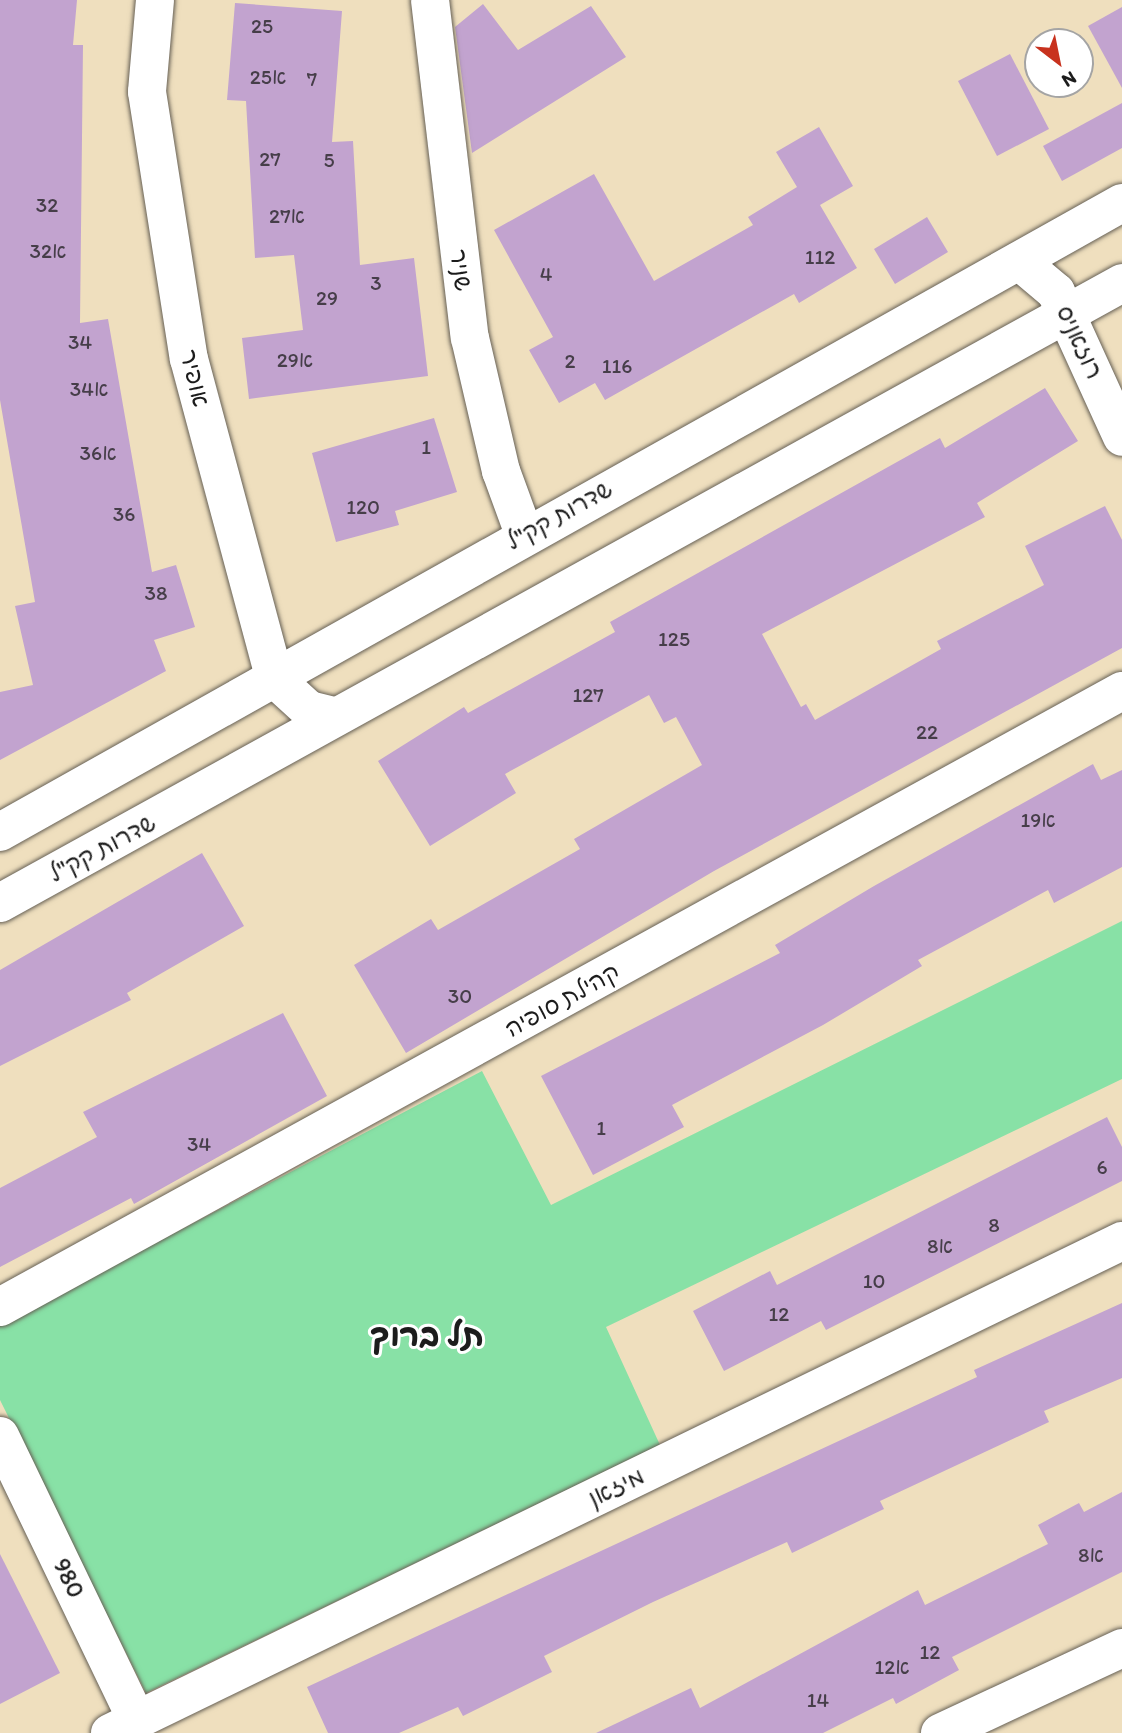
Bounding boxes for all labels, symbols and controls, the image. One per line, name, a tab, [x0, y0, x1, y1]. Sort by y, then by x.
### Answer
house number: 25	[251, 13, 273, 39]
north arrow	[1024, 28, 1094, 98]
house number: 25א	[250, 64, 286, 90]
house number: 7	[307, 66, 317, 92]
text: N	[1058, 66, 1081, 93]
house number: 27	[259, 146, 281, 172]
house number: 5	[323, 147, 335, 173]
house number: 32	[36, 192, 58, 218]
house number: 27א	[269, 203, 305, 229]
house number: 32א	[30, 238, 66, 264]
house number: 112	[805, 244, 835, 270]
street label: שניר	[444, 247, 478, 293]
house number: 4	[540, 261, 552, 287]
house number: 3	[370, 270, 382, 296]
house number: 29	[316, 285, 338, 311]
street label: רוזאניס	[1050, 301, 1110, 383]
house number: 34	[68, 329, 92, 355]
street label: אופיר	[174, 346, 216, 410]
house number: 29א	[277, 347, 313, 373]
house number: 2	[564, 348, 576, 374]
house number: 116	[602, 353, 632, 379]
house number: 34א	[70, 376, 108, 402]
house number: 1	[421, 434, 431, 460]
house number: 36א	[80, 440, 116, 466]
street label: שדרות קק"ל	[501, 474, 617, 556]
house number: 120	[346, 494, 380, 520]
house number: 36	[113, 501, 135, 527]
house number: 38	[145, 580, 167, 606]
house number: 125	[658, 626, 690, 652]
house number: 127	[572, 682, 604, 708]
house number: 22	[916, 719, 938, 745]
house number: 19א	[1020, 807, 1056, 833]
street label: שדרות קק"ל	[44, 808, 160, 888]
street label: קהילת סופיה	[500, 957, 624, 1043]
house number: 30	[448, 983, 472, 1009]
house number: 1	[596, 1115, 606, 1141]
house number: 34	[187, 1131, 211, 1157]
house number: 6	[1096, 1154, 1108, 1180]
house number: 8	[988, 1212, 1000, 1238]
house number: 8א	[927, 1233, 953, 1259]
house number: 10	[863, 1268, 885, 1294]
house number: 12	[769, 1301, 789, 1327]
district label: תל ברוך	[370, 1316, 484, 1354]
street label: מיזאן	[583, 1461, 649, 1513]
house number: 8א	[1078, 1542, 1104, 1568]
street label: 980	[47, 1553, 91, 1603]
house number: 12	[920, 1639, 940, 1665]
house number: 12א	[874, 1654, 910, 1680]
house number: 14	[807, 1687, 829, 1713]

